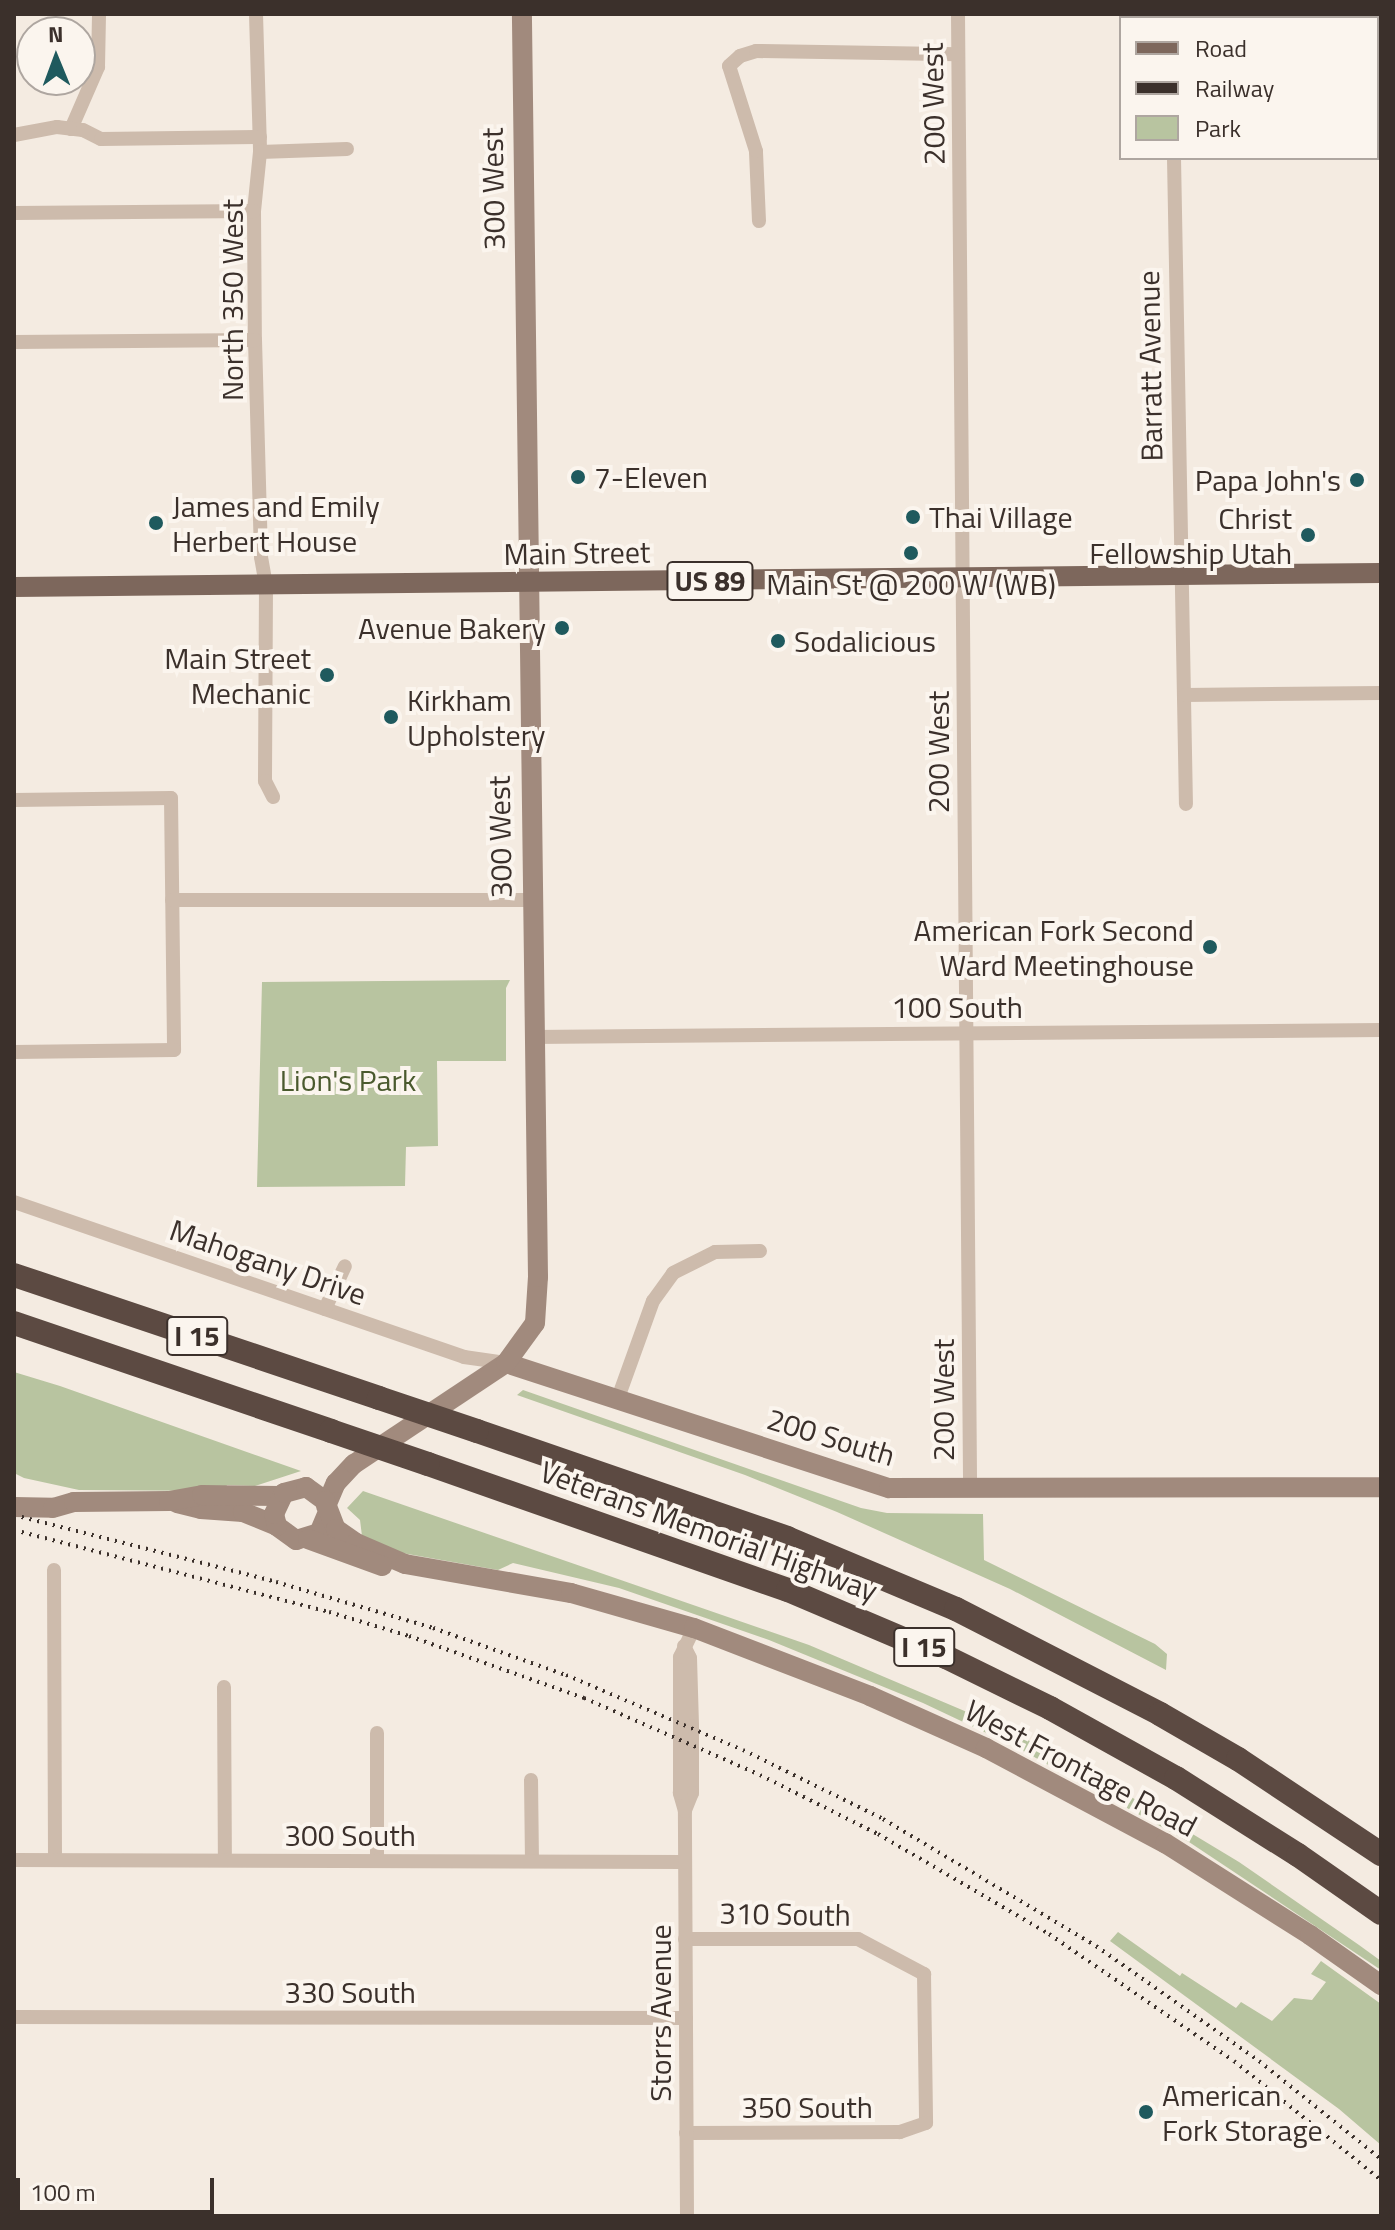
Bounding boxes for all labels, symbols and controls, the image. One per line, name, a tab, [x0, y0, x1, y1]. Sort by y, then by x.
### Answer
north arrow	[16, 16, 96, 96]
legend	[1119, 16, 1379, 160]
text: N	[48, 17, 64, 51]
text: Road	[1195, 30, 1247, 66]
street label: 200 West	[914, 42, 952, 166]
text: Railway	[1195, 70, 1274, 106]
text: Park	[1195, 110, 1241, 146]
street label: 300 West	[474, 127, 512, 251]
street label: North 350 West	[214, 199, 250, 401]
street label: Barratt Avenue	[1130, 270, 1170, 462]
place label: 7-Eleven	[594, 459, 708, 495]
place label: Papa John's	[1195, 462, 1341, 498]
marker: 7-Eleven	[569, 468, 587, 486]
marker: Papa John's	[1348, 471, 1366, 489]
place label: James and Emily Herbert House	[172, 488, 380, 558]
place label: Thai Village	[929, 499, 1073, 535]
place label: Christ Fellowship Utah	[1089, 500, 1292, 570]
marker: Thai Village	[904, 508, 922, 526]
marker: James and Emily Herbert House	[147, 514, 165, 532]
marker: Christ Fellowship Utah	[1299, 526, 1317, 544]
street label: Main Street	[503, 534, 651, 572]
marker: Main St @ 200 W (WB)	[902, 544, 920, 562]
road number: US 89	[666, 557, 754, 605]
place label: Main St @ 200 W (WB)	[766, 566, 1056, 602]
place label: Avenue Bakery	[358, 610, 546, 646]
marker: Avenue Bakery	[553, 619, 571, 637]
place label: Sodalicious	[794, 623, 936, 659]
marker: Sodalicious	[769, 632, 787, 650]
place label: Main Street Mechanic	[164, 640, 311, 710]
marker: Main Street Mechanic	[318, 666, 336, 684]
place label: Kirkham Upholstery	[407, 682, 546, 752]
street label: 200 West	[920, 691, 956, 813]
marker: Kirkham Upholstery	[382, 708, 400, 726]
street label: 300 West	[481, 775, 519, 899]
place label: American Fork Second Ward Meetinghouse	[914, 912, 1194, 982]
marker: American Fork Second Ward Meetinghouse	[1201, 938, 1219, 956]
street label: 100 South	[891, 989, 1023, 1025]
park label: Lion's Park	[280, 1062, 416, 1098]
street label: Mahogany Drive	[165, 1212, 371, 1312]
road number: I 15	[165, 1312, 229, 1360]
street label: 200 West	[925, 1339, 961, 1461]
street label: 200 South	[763, 1401, 899, 1473]
street label: Veterans Memorial Highway	[535, 1453, 883, 1609]
road number: I 15	[892, 1623, 956, 1671]
street label: West Frontage Road	[959, 1692, 1203, 1844]
street label: 300 South	[284, 1817, 416, 1853]
street label: 310 South	[719, 1895, 851, 1933]
street label: Storrs Avenue	[642, 1924, 678, 2102]
street label: 330 South	[284, 1974, 416, 2010]
place label: American Fork Storage	[1162, 2077, 1323, 2148]
street label: 350 South	[741, 2089, 873, 2125]
marker: American Fork Storage	[1137, 2103, 1155, 2121]
scale bar	[20, 2162, 218, 2212]
text: 100 m	[30, 2174, 96, 2210]

